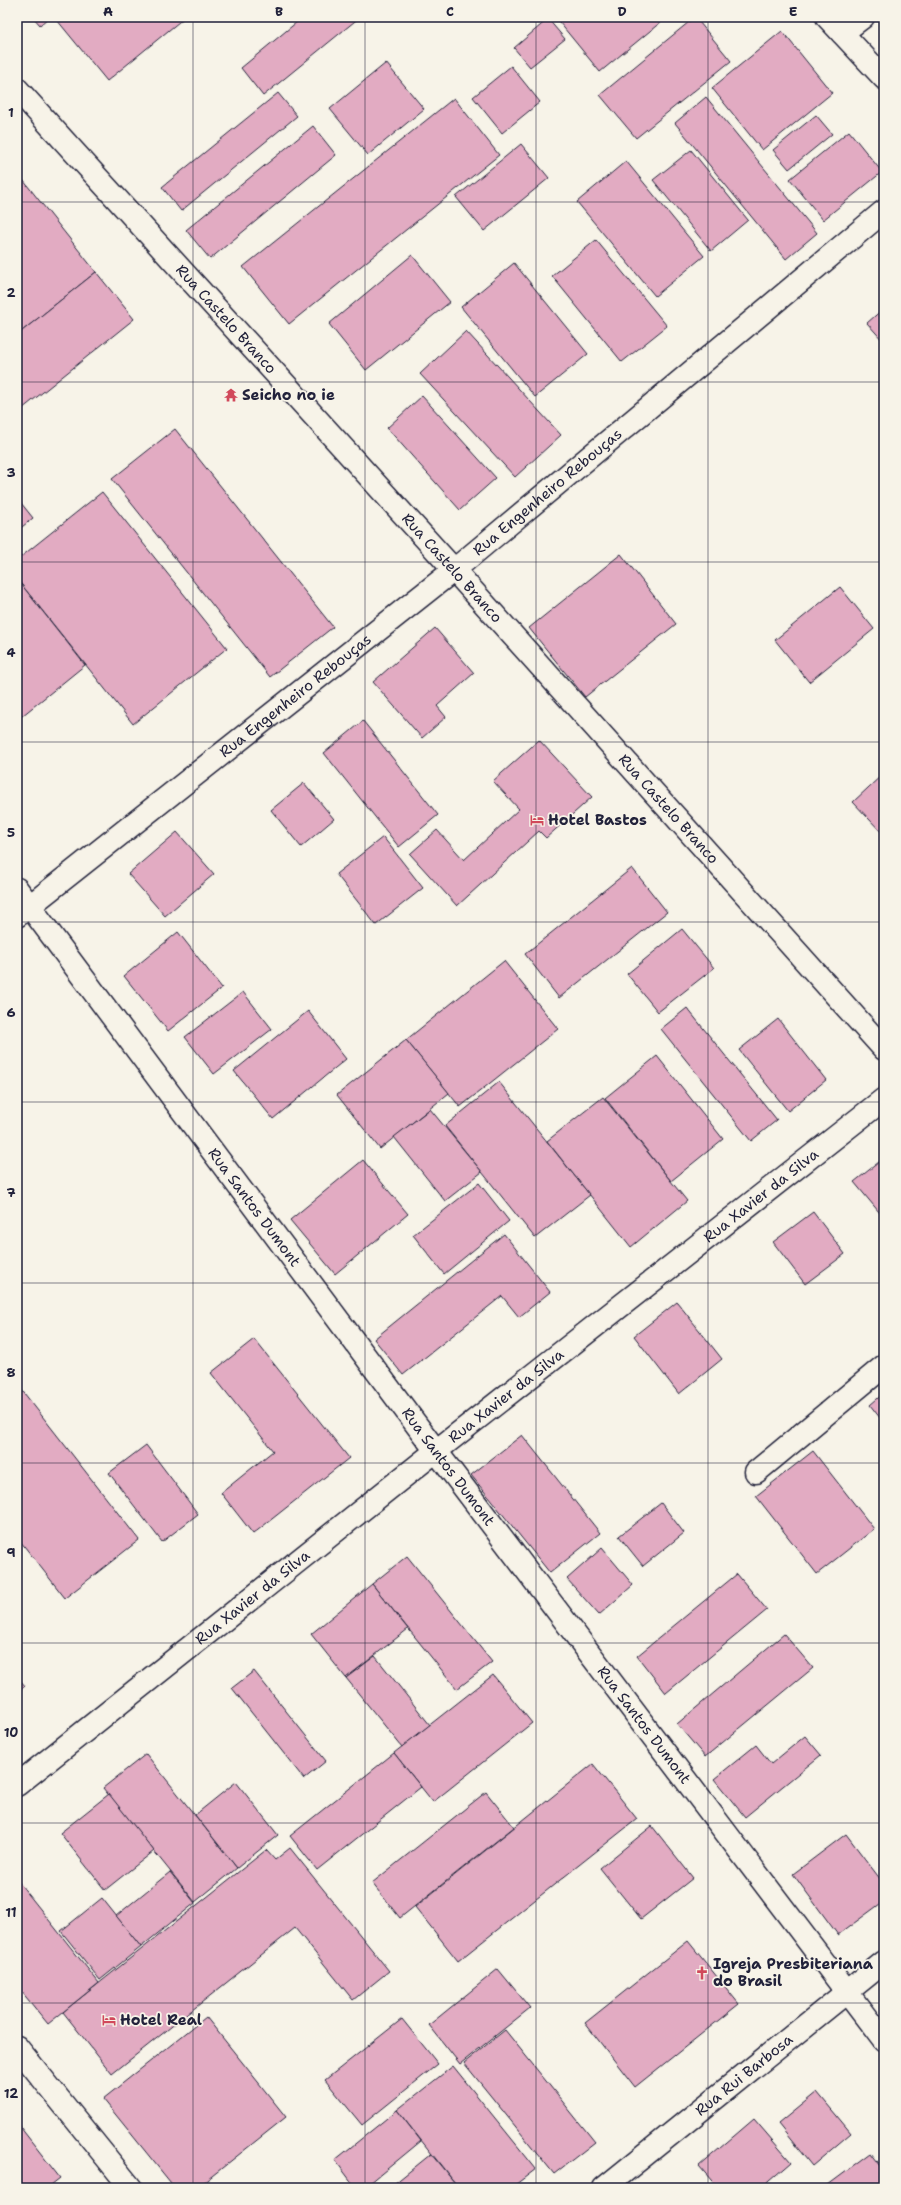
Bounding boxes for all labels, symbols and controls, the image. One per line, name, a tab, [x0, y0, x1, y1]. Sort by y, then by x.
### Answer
text: A	[103, 3, 113, 20]
text: B	[275, 3, 283, 20]
text: C	[446, 3, 454, 20]
text: D	[617, 3, 627, 20]
text: E	[789, 3, 798, 20]
text: 1	[8, 104, 14, 121]
street label: Rua Castelo Branco	[171, 260, 281, 378]
text: 2	[6, 284, 16, 301]
place label: Seicho no ie	[242, 385, 335, 405]
temple icon: Seicho no ie	[223, 387, 239, 403]
street label: Rua Engenheiro Rebouças	[469, 424, 626, 560]
text: 3	[6, 464, 16, 481]
street label: Rua Castelo Branco	[397, 509, 507, 627]
street label: Rua Engenheiro Rebouças	[215, 629, 375, 762]
text: 4	[6, 644, 16, 661]
street label: Rua Castelo Branco	[614, 750, 723, 868]
place label: Hotel Bastos	[548, 810, 647, 830]
hotel icon: Hotel Bastos	[529, 812, 545, 828]
text: 5	[7, 824, 15, 841]
text: 6	[6, 1004, 16, 1021]
street label: Rua Santos Dumont	[203, 1144, 305, 1271]
street label: Rua Xavier da Silva	[699, 1144, 823, 1247]
text: 7	[6, 1184, 16, 1201]
street label: Rua Xavier da Silva	[444, 1344, 568, 1447]
text: 8	[6, 1364, 16, 1381]
street label: Rua Santos Dumont	[397, 1404, 499, 1530]
text: 9	[6, 1544, 16, 1561]
street label: Rua Xavier da Silva	[191, 1545, 314, 1649]
street label: Rua Santos Dumont	[593, 1662, 695, 1788]
text: 10	[4, 1724, 18, 1741]
text: 11	[5, 1904, 17, 1921]
place label: Igreja Presbiteriana do Brasil	[713, 1954, 874, 1991]
church icon: Igreja Presbiteriana do Brasil	[694, 1965, 710, 1981]
place label: Hotel Real	[120, 2010, 202, 2030]
hotel icon: Hotel Real	[101, 2012, 117, 2028]
street label: Rua Rui Barbosa	[691, 2029, 797, 2120]
text: 12	[4, 2085, 18, 2102]

